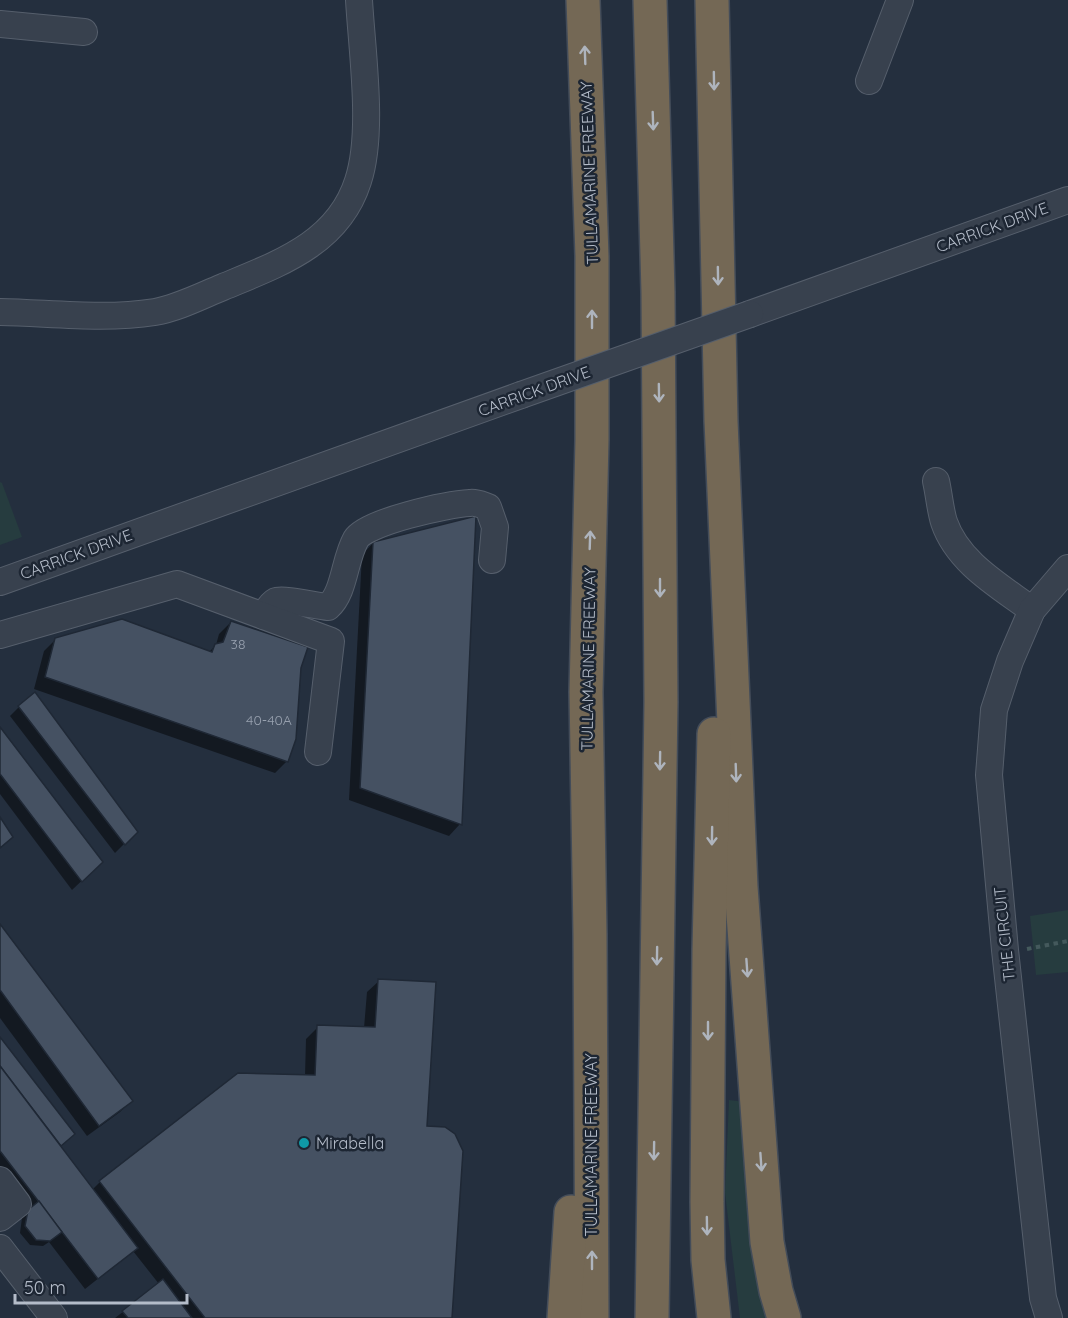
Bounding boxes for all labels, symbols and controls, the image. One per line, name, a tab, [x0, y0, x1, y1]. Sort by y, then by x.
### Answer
one-way arrow	[580, 45, 591, 65]
one-way arrow	[709, 70, 720, 90]
street label: TULLAMARINE FREEWAY	[576, 81, 602, 265]
one-way arrow	[647, 111, 659, 131]
street label: CARRICK DRIVE	[933, 197, 1051, 257]
one-way arrow	[713, 265, 724, 285]
one-way arrow	[586, 309, 598, 329]
street label: CARRICK DRIVE	[475, 361, 593, 421]
one-way arrow	[653, 382, 665, 402]
street label: CARRICK DRIVE	[17, 524, 135, 584]
one-way arrow	[584, 530, 595, 550]
street label: TULLAMARINE FREEWAY	[576, 567, 600, 751]
one-way arrow	[654, 577, 666, 597]
house number: 38	[231, 635, 245, 653]
house number: 40-40A	[246, 711, 292, 729]
one-way arrow	[654, 750, 666, 770]
one-way arrow	[730, 762, 742, 782]
one-way arrow	[706, 826, 717, 846]
street label: THE CIRCUIT	[989, 885, 1019, 982]
one-way arrow	[651, 945, 663, 965]
one-way arrow	[741, 957, 752, 977]
one-way arrow	[702, 1020, 714, 1040]
street label: TULLAMARINE FREEWAY	[581, 1053, 601, 1237]
place label: Mirabella	[316, 1133, 384, 1153]
marker: Mirabella	[297, 1136, 311, 1150]
one-way arrow	[648, 1140, 660, 1160]
one-way arrow	[755, 1152, 766, 1171]
one-way arrow	[701, 1215, 713, 1235]
one-way arrow	[586, 1250, 598, 1270]
scale bar	[15, 1267, 188, 1305]
text: 50 m	[24, 1276, 66, 1299]

